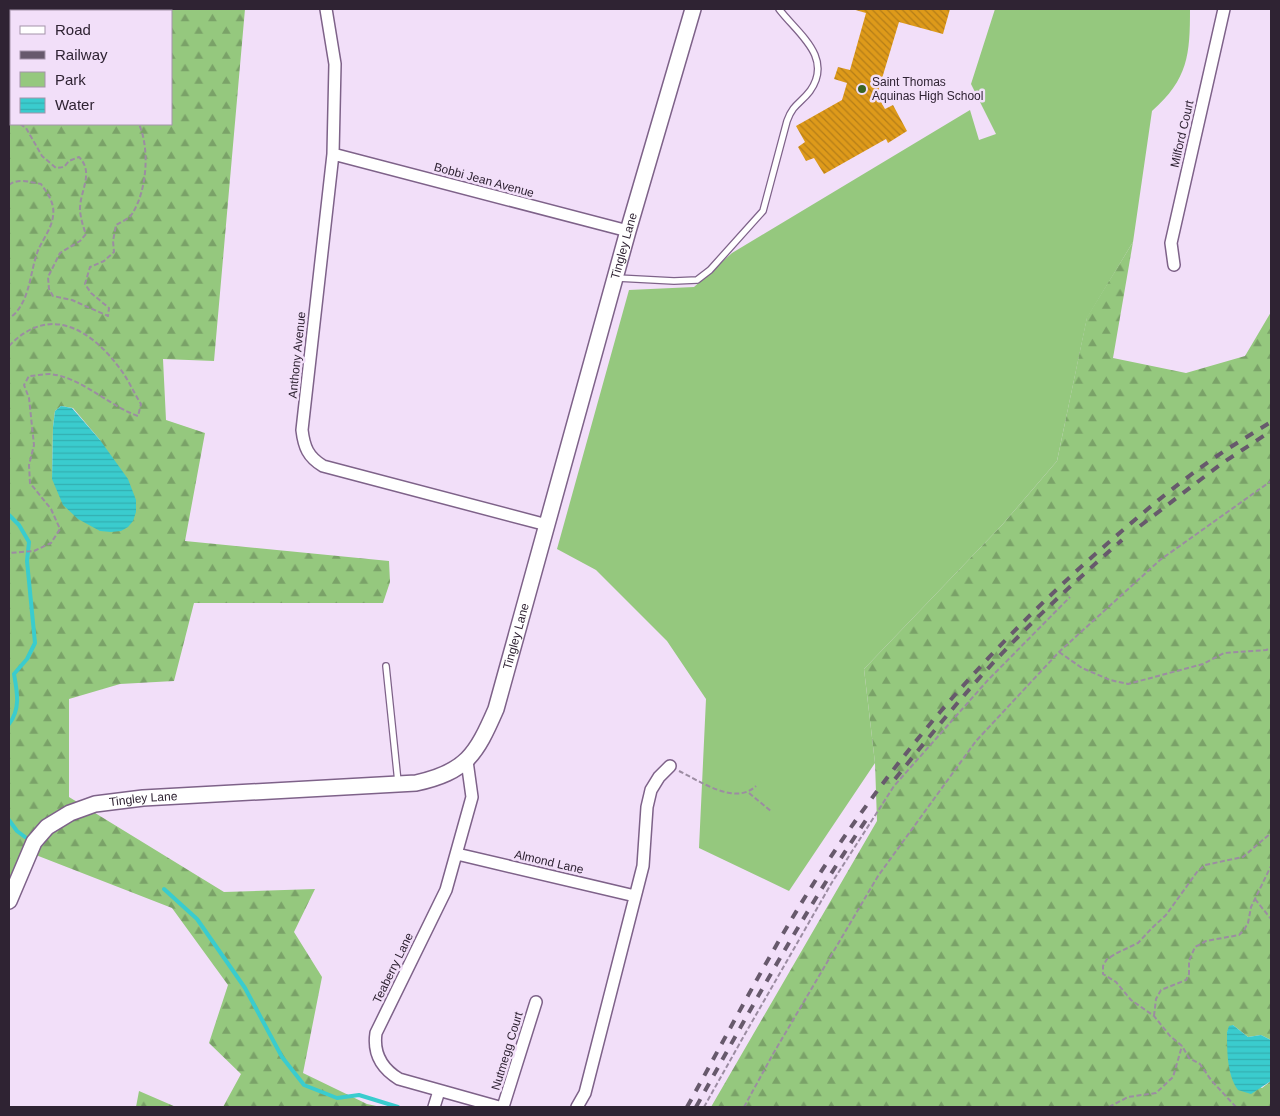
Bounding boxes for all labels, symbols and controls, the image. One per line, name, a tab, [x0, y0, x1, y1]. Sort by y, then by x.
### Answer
legend	[10, 10, 172, 125]
text: Road	[55, 21, 91, 38]
text: Railway	[55, 46, 108, 63]
text: Park	[55, 71, 86, 88]
place label: Saint Thomas Aquinas High School	[872, 75, 983, 103]
marker: Saint Thomas Aquinas High School	[856, 83, 868, 95]
text: Water	[55, 96, 94, 113]
street label: Milford Court	[1167, 98, 1197, 169]
street label: Bobbi Jean Avenue	[432, 160, 536, 200]
street label: Tingley Lane	[608, 211, 640, 281]
street label: Anthony Avenue	[285, 311, 309, 399]
street label: Tingley Lane	[500, 601, 532, 671]
street label: Tingley Lane	[108, 789, 178, 809]
street label: Almond Lane	[513, 847, 585, 877]
street label: Teaberry Lane	[370, 930, 416, 1006]
street label: Nutmegg Court	[488, 1009, 526, 1092]

